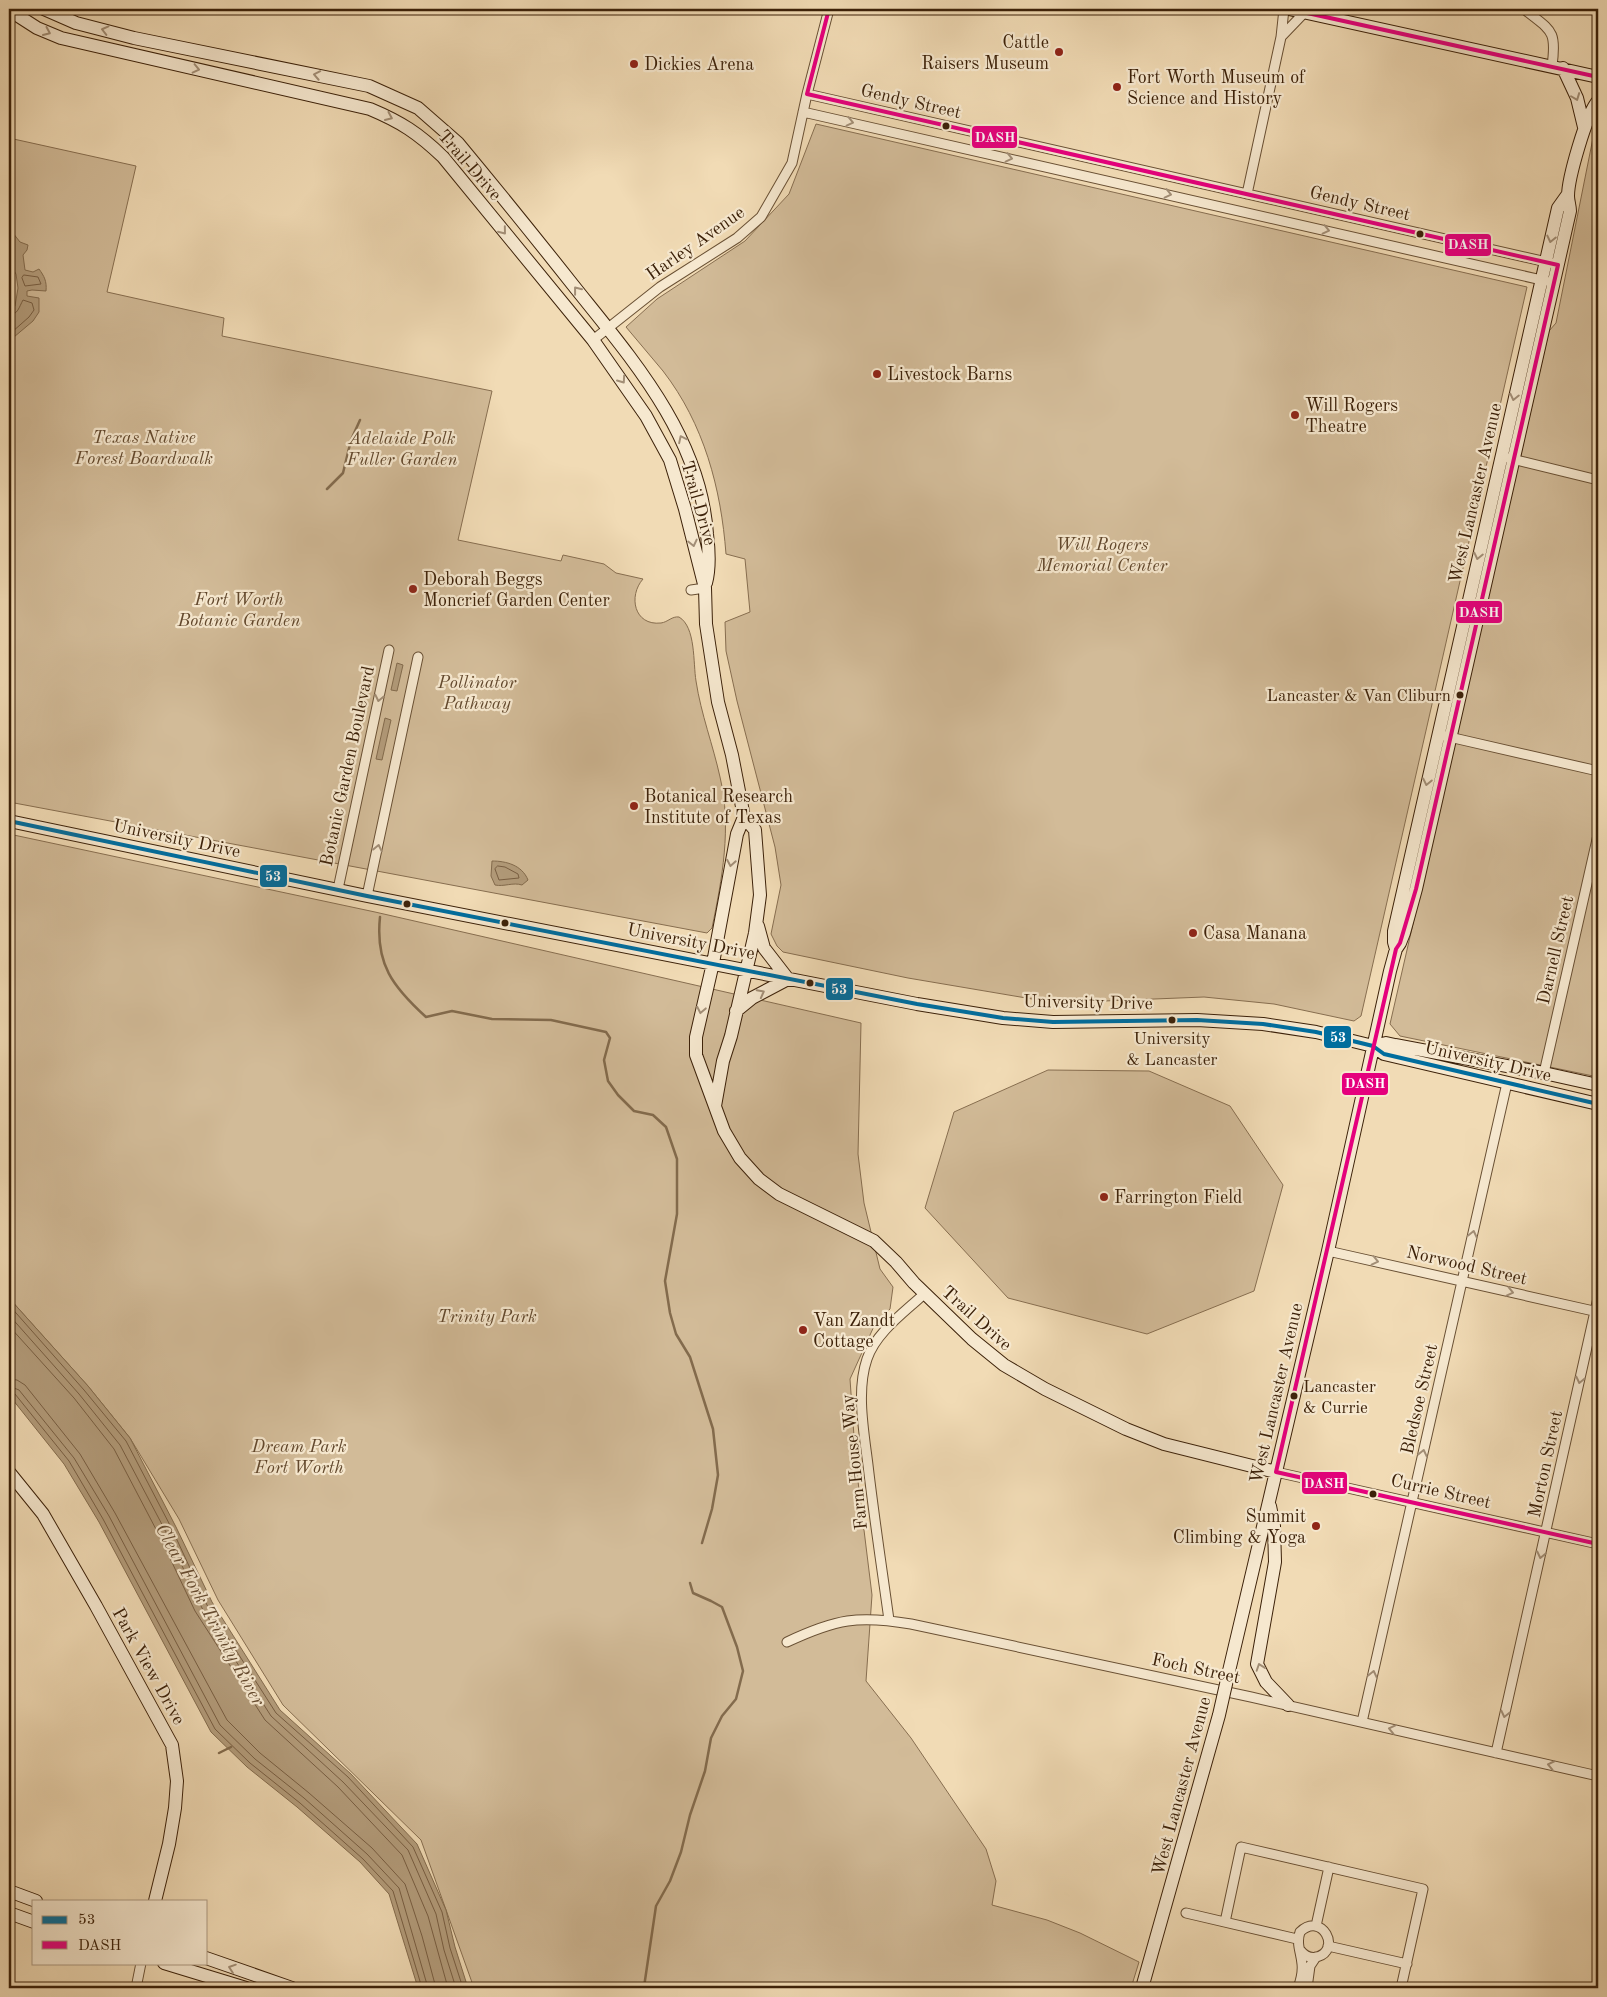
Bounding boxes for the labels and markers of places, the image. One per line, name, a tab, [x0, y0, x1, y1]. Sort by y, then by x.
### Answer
place label: Cattle Raisers Museum	[921, 34, 1049, 73]
marker: Cattle Raisers Museum	[1053, 46, 1065, 58]
place label: Dickies Arena	[644, 56, 754, 74]
marker: Dickies Arena	[628, 58, 640, 70]
place label: Fort Worth Museum of Science and History	[1127, 69, 1306, 108]
marker: Fort Worth Museum of Science and History	[1111, 81, 1123, 93]
unlabelled marker	[941, 121, 951, 131]
unlabelled marker	[1415, 229, 1425, 239]
place label: Livestock Barns	[887, 366, 1013, 384]
marker: Livestock Barns	[871, 368, 883, 380]
place label: Will Rogers Theatre	[1305, 397, 1398, 436]
marker: Will Rogers Theatre	[1289, 409, 1301, 421]
place label: Deborah Beggs Moncrief Garden Center	[423, 571, 610, 610]
marker: Deborah Beggs Moncrief Garden Center	[407, 583, 419, 595]
place label: Lancaster & Van Cliburn	[1267, 688, 1451, 705]
marker: Lancaster & Van Cliburn	[1455, 690, 1465, 700]
place label: Botanical Research Institute of Texas	[644, 788, 793, 827]
marker: Botanical Research Institute of Texas	[628, 800, 640, 812]
unlabelled marker	[402, 899, 412, 909]
unlabelled marker	[500, 918, 510, 928]
place label: Casa Manana	[1203, 925, 1307, 943]
marker: Casa Manana	[1187, 927, 1199, 939]
unlabelled marker	[805, 978, 815, 988]
marker: University & Lancaster	[1167, 1015, 1177, 1025]
place label: University & Lancaster	[1126, 1031, 1218, 1069]
place label: Farrington Field	[1114, 1189, 1243, 1207]
marker: Farrington Field	[1098, 1191, 1110, 1203]
place label: Van Zandt Cottage	[813, 1312, 895, 1351]
marker: Van Zandt Cottage	[797, 1324, 809, 1336]
place label: Lancaster & Currie	[1303, 1379, 1376, 1417]
marker: Lancaster & Currie	[1289, 1391, 1299, 1401]
unlabelled marker	[1368, 1489, 1378, 1499]
place label: Summit Climbing & Yoga	[1173, 1508, 1306, 1547]
marker: Summit Climbing & Yoga	[1310, 1520, 1322, 1532]

